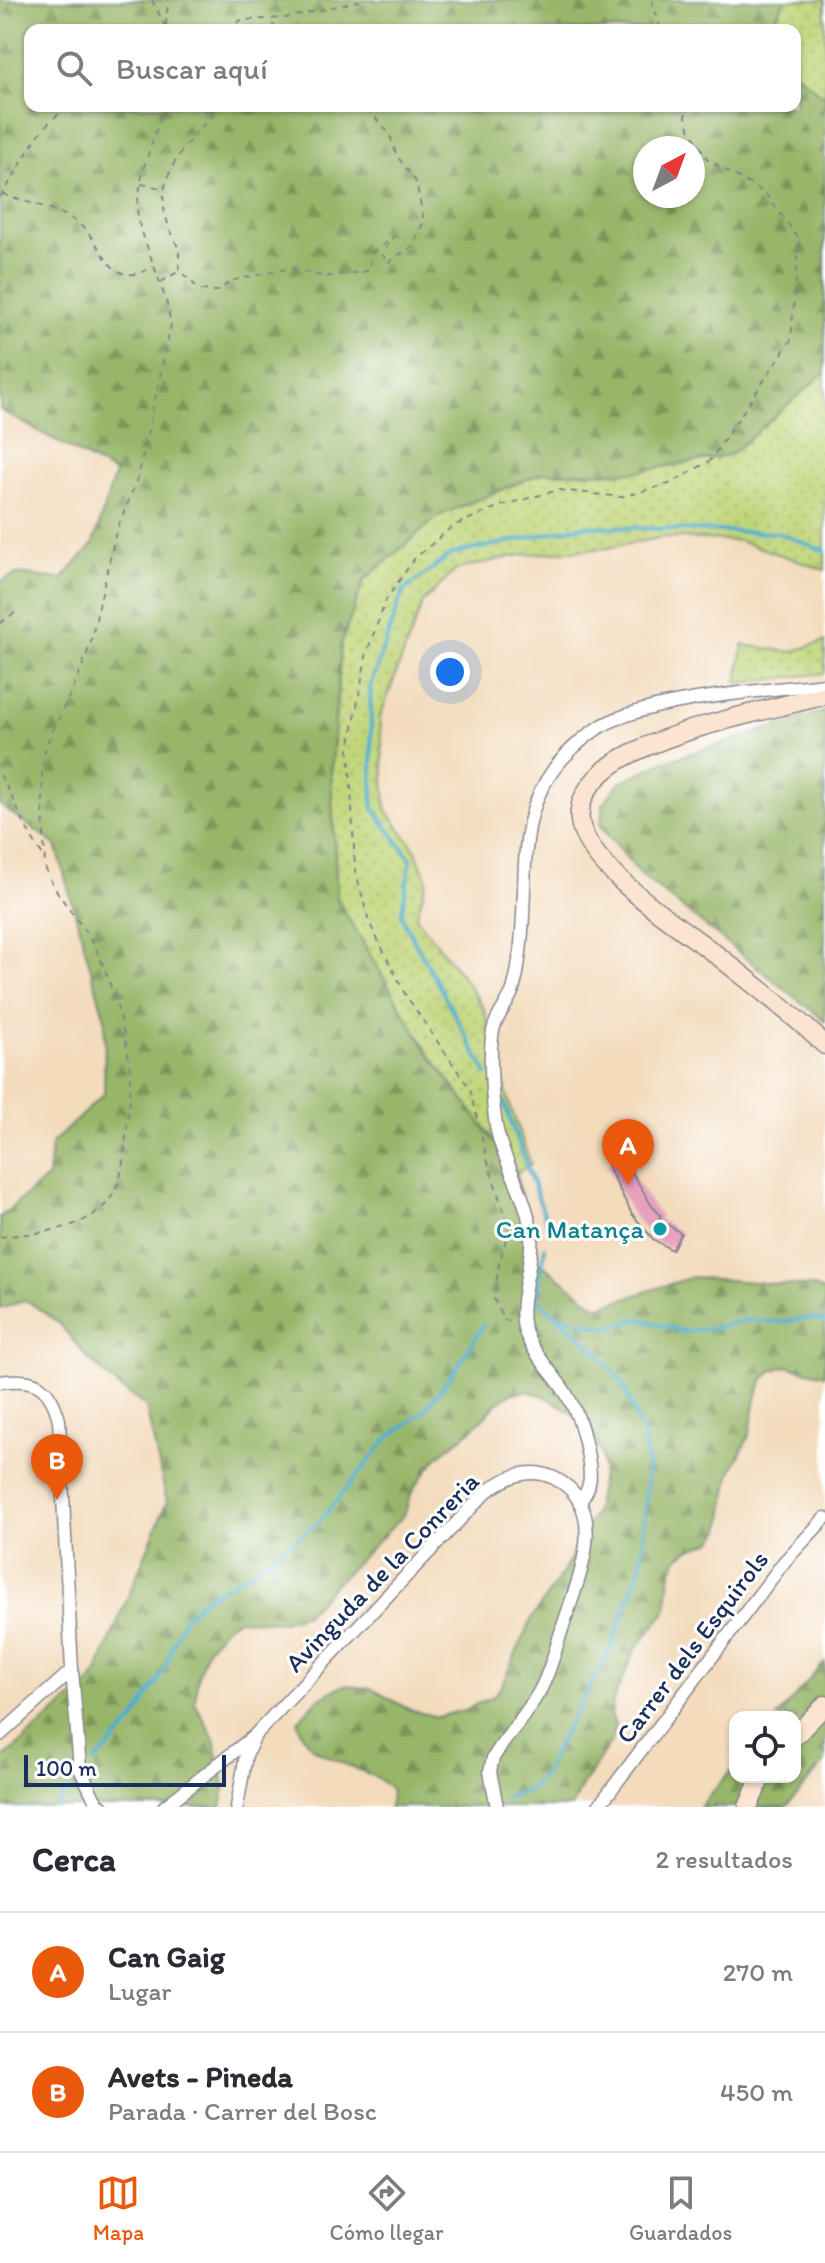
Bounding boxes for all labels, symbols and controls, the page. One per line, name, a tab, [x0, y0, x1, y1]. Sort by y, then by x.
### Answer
search box	[24, 24, 801, 112]
icon: search	[52, 46, 96, 90]
text: Buscar aquí	[116, 50, 268, 87]
north arrow	[633, 136, 705, 208]
your location	[430, 652, 470, 692]
pin: A	[602, 1119, 654, 1185]
place label: Can Matança	[496, 1213, 644, 1245]
marker: Can Matança	[651, 1220, 669, 1238]
pin: B	[31, 1434, 83, 1500]
street label: Avinguda de la Conreria	[278, 1465, 486, 1679]
street label: Carrer dels Esquirols	[609, 1544, 775, 1750]
map controls	[729, 1711, 801, 1783]
button: locate	[729, 1711, 801, 1783]
scale bar	[24, 1751, 226, 1787]
text: 100 m	[36, 1755, 97, 1782]
text: Cerca	[32, 1839, 116, 1880]
text: 2 resultados	[655, 1843, 793, 1875]
text: Can Gaig	[108, 1938, 225, 1975]
text: A	[50, 1956, 66, 1988]
text: 270 m	[723, 1956, 793, 1988]
text: Lugar	[108, 1975, 171, 2007]
text: Avets - Pineda	[108, 2058, 293, 2095]
text: B	[50, 2076, 66, 2108]
text: 450 m	[720, 2076, 793, 2108]
text: Parada · Carrer del Bosc	[108, 2095, 377, 2127]
tab: Mapa	[93, 2171, 144, 2246]
tab: Cómo llegar	[330, 2171, 444, 2246]
tab: Guardados	[629, 2171, 732, 2246]

